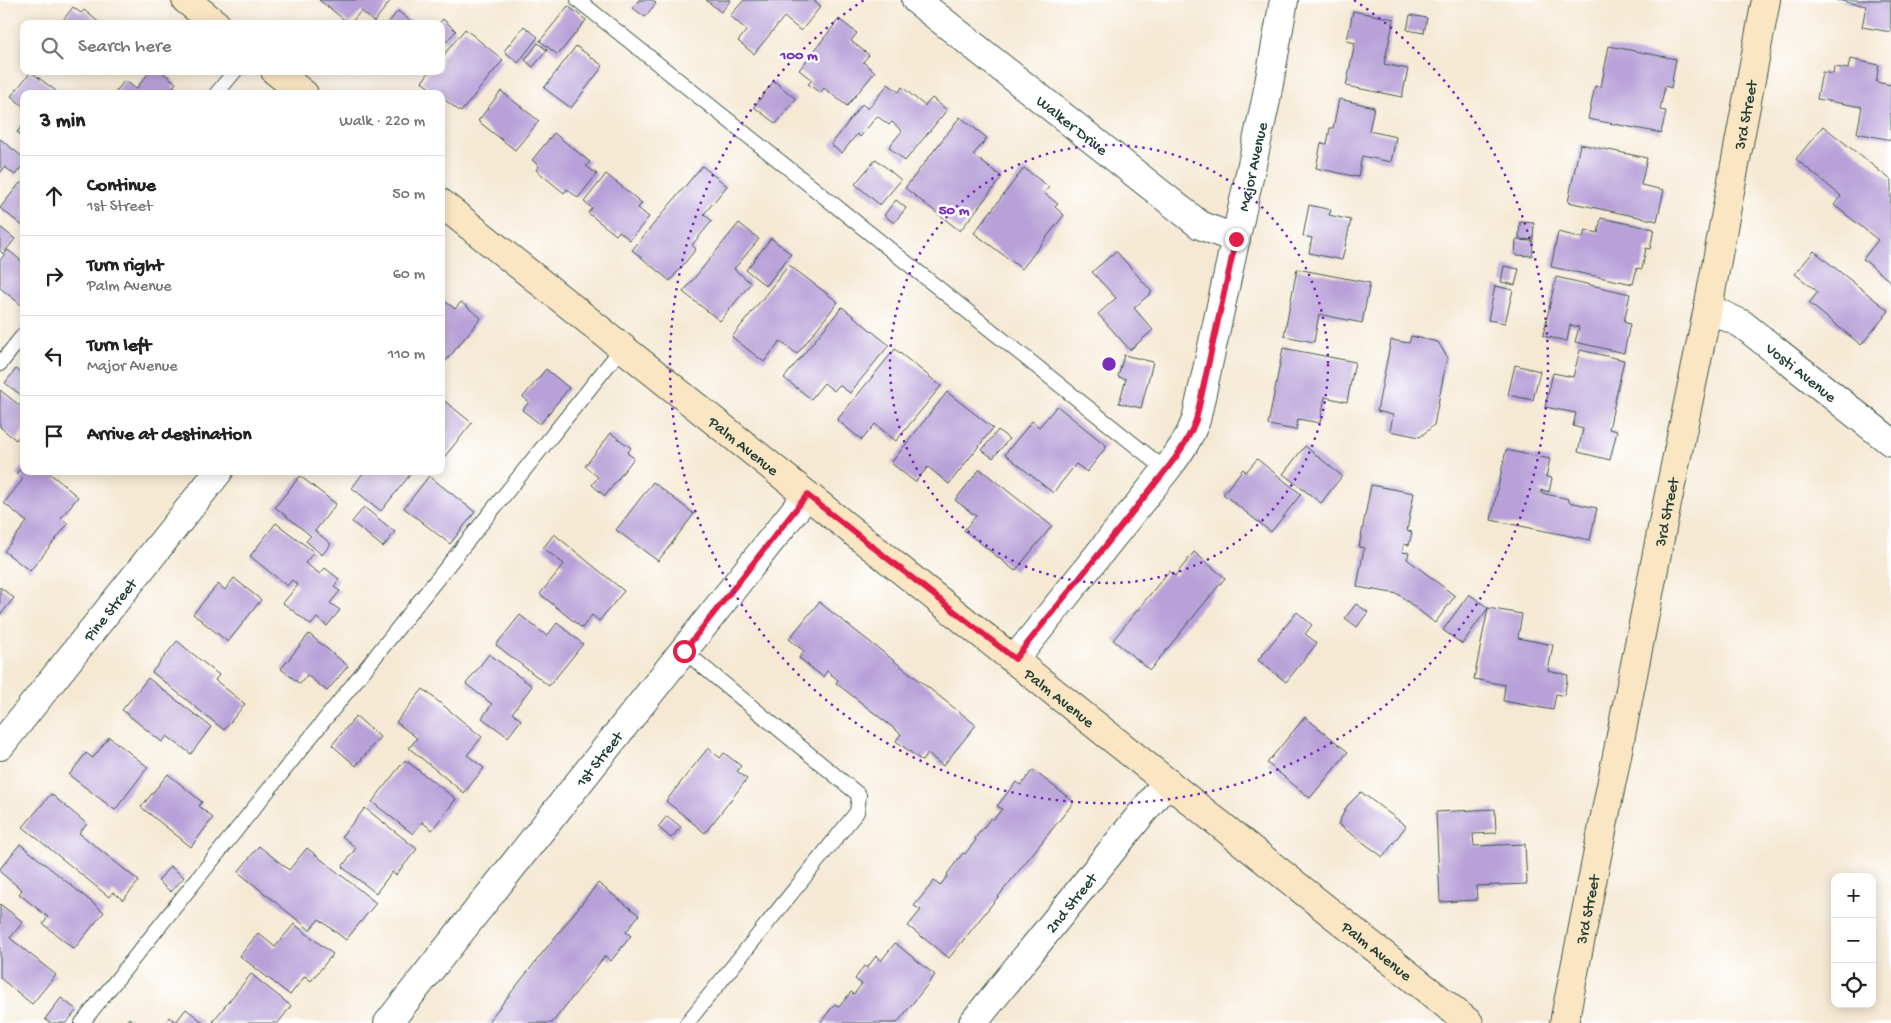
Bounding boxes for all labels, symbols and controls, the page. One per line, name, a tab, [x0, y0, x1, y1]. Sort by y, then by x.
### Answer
search box	[20, 20, 445, 75]
icon: search	[38, 34, 66, 62]
text: Search here	[78, 36, 172, 59]
text: 100 m	[779, 47, 818, 65]
street label: 3rd Street	[1732, 78, 1764, 152]
street label: Walker Drive	[1031, 93, 1111, 161]
text: 3 min	[40, 110, 85, 135]
text: Walk · 220 m	[339, 113, 425, 132]
street label: Major Avenue	[1236, 120, 1274, 214]
text: Continue	[87, 175, 156, 198]
icon: ahead	[40, 182, 68, 210]
text: 50 m	[392, 186, 425, 205]
text: 1st Street	[87, 198, 152, 217]
text: 50 m	[939, 202, 970, 220]
route end	[1225, 228, 1248, 251]
text: Turn right	[87, 255, 163, 278]
icon: right	[40, 262, 68, 290]
text: 60 m	[393, 266, 425, 285]
text: Palm Avenue	[87, 278, 172, 297]
text: Turn left	[87, 335, 151, 358]
street label: Vosti Avenue	[1760, 340, 1840, 408]
icon: left	[40, 342, 68, 370]
text: 110 m	[388, 346, 425, 365]
centre of rings	[1100, 355, 1118, 373]
text: Major Avenue	[87, 358, 178, 377]
street label: Palm Avenue	[702, 413, 782, 482]
icon: arrive	[40, 422, 68, 450]
text: Arrive at destination	[87, 424, 251, 447]
street label: 3rd Street	[1652, 475, 1685, 550]
street label: Pine Street	[80, 575, 143, 647]
route start	[673, 640, 696, 663]
street label: Palm Avenue	[1018, 665, 1098, 734]
street label: 1st Street	[572, 728, 630, 793]
street label: 2nd Street	[1043, 870, 1104, 938]
street label: 3rd Street	[1574, 872, 1606, 947]
map controls	[1831, 873, 1876, 1008]
button: +	[1831, 873, 1876, 918]
street label: Palm Avenue	[1336, 918, 1415, 987]
button: −	[1831, 918, 1876, 963]
button: locate	[1831, 963, 1876, 1008]

